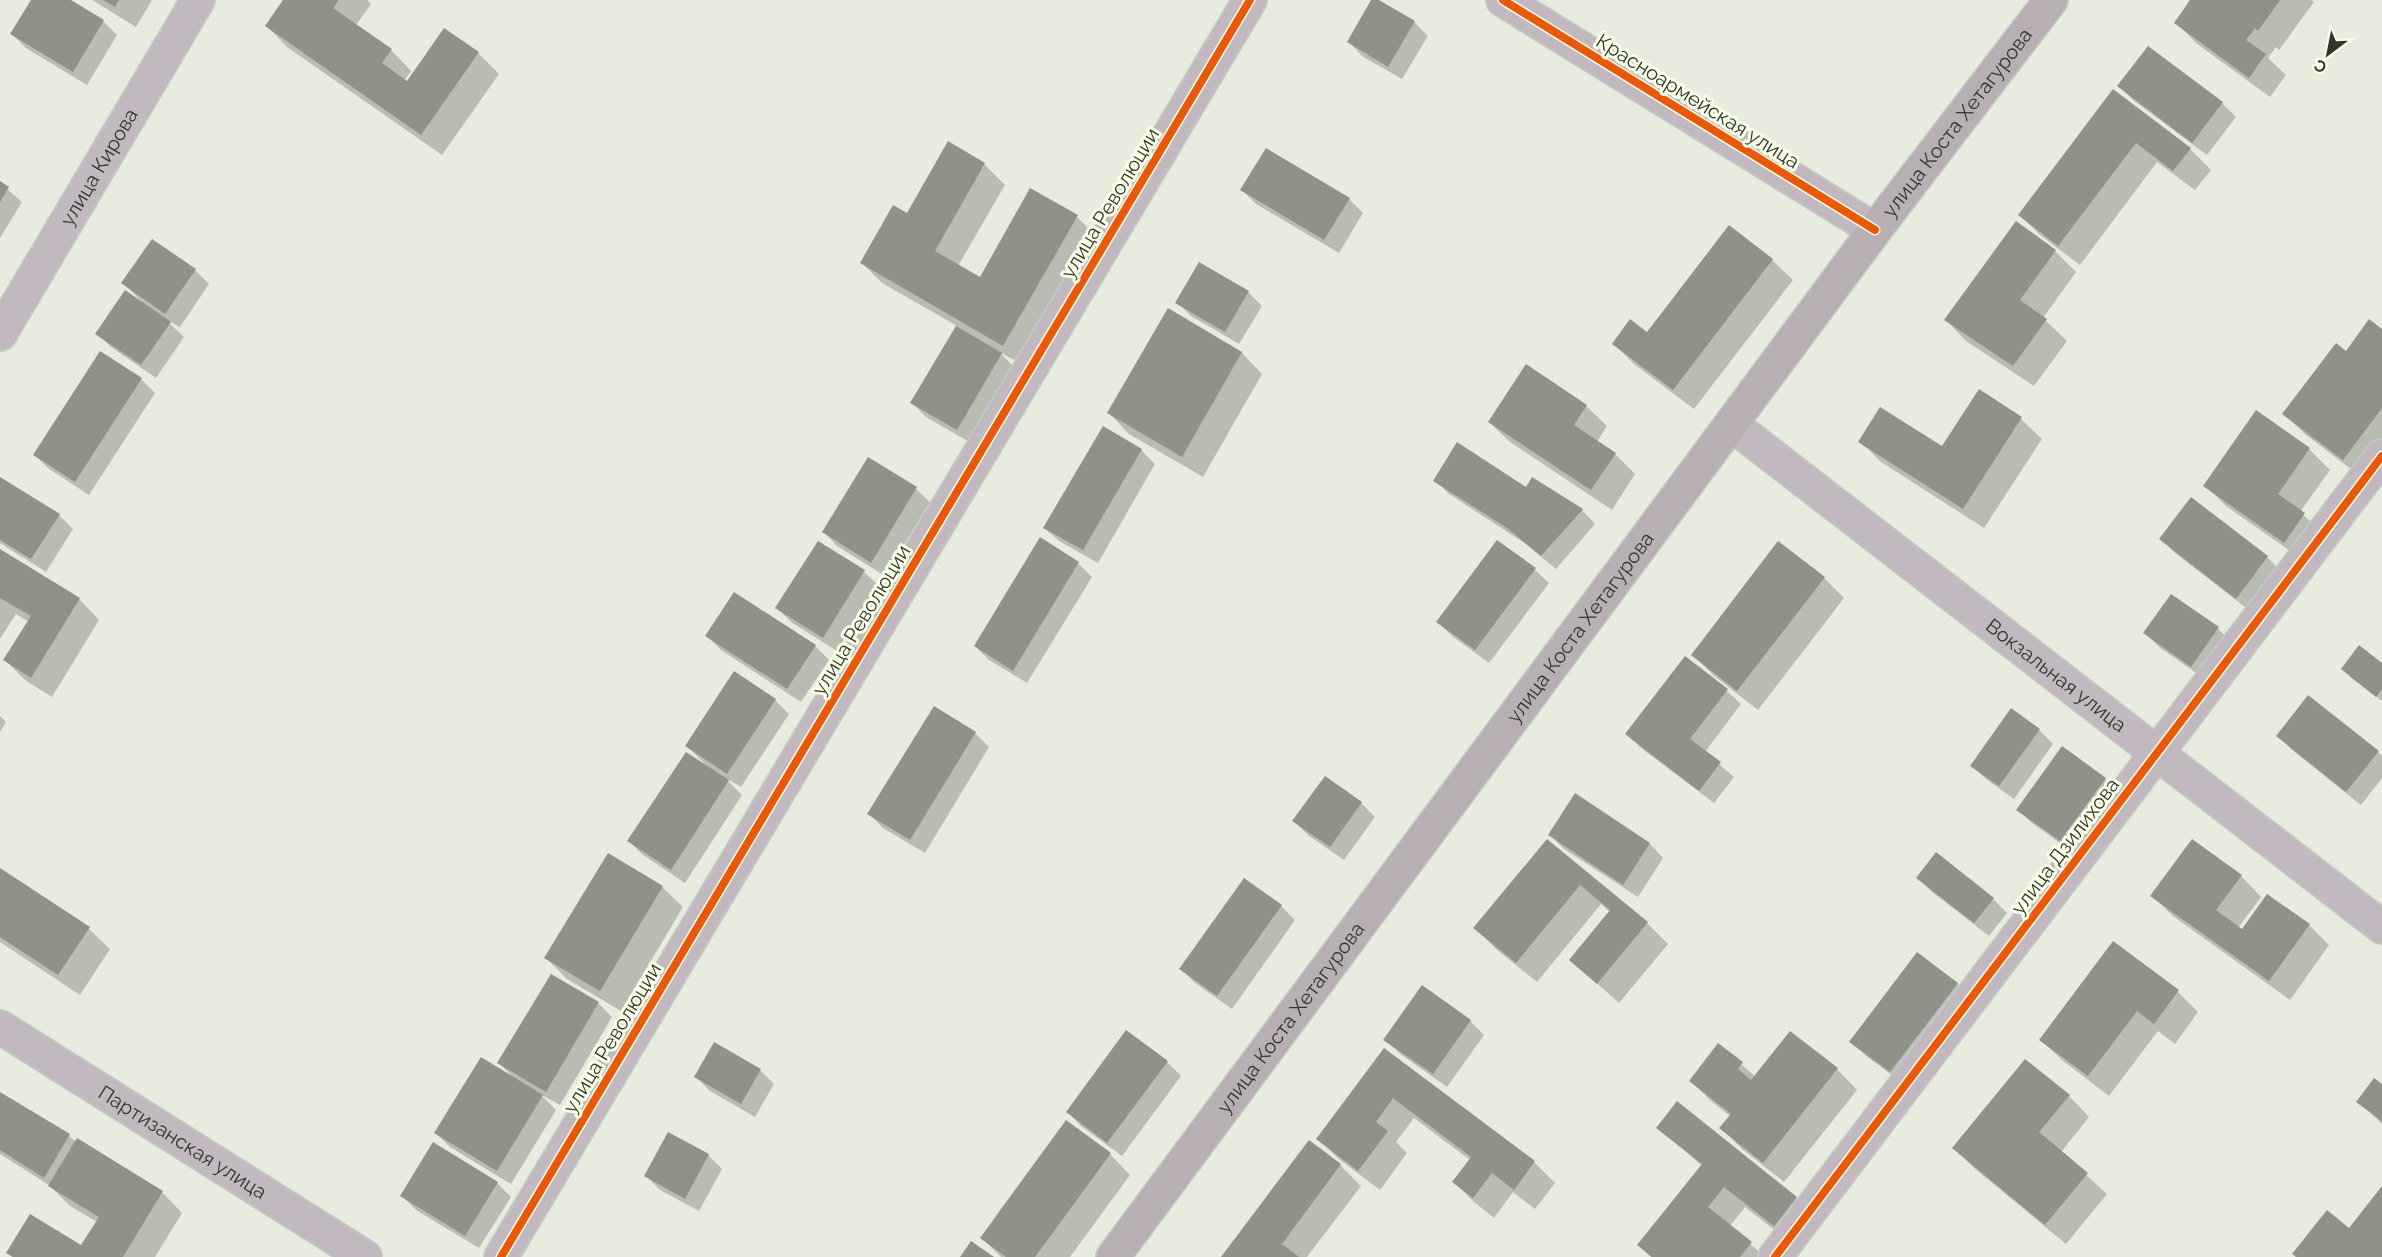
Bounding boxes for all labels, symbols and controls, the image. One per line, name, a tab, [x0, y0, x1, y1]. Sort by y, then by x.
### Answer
street label: улица Коста Хетагурова	[1877, 23, 2037, 222]
north arrow	[2298, 24, 2358, 84]
street label: Красноармейская улица	[1592, 29, 1804, 173]
text: С	[2311, 55, 2330, 77]
street label: улица Кирова	[55, 104, 143, 230]
street label: улица Революции	[1056, 124, 1164, 282]
street label: улица Коста Хетагурова	[1501, 527, 1659, 728]
street label: улица Революции	[807, 541, 915, 699]
street label: Вокзальная улица	[1981, 614, 2131, 737]
street label: улица Дзилихова	[2006, 773, 2124, 919]
street label: улица Коста Хетагурова	[1212, 917, 1369, 1118]
street label: улица Революции	[558, 959, 666, 1117]
street label: Партизанская улица	[94, 1080, 271, 1204]

